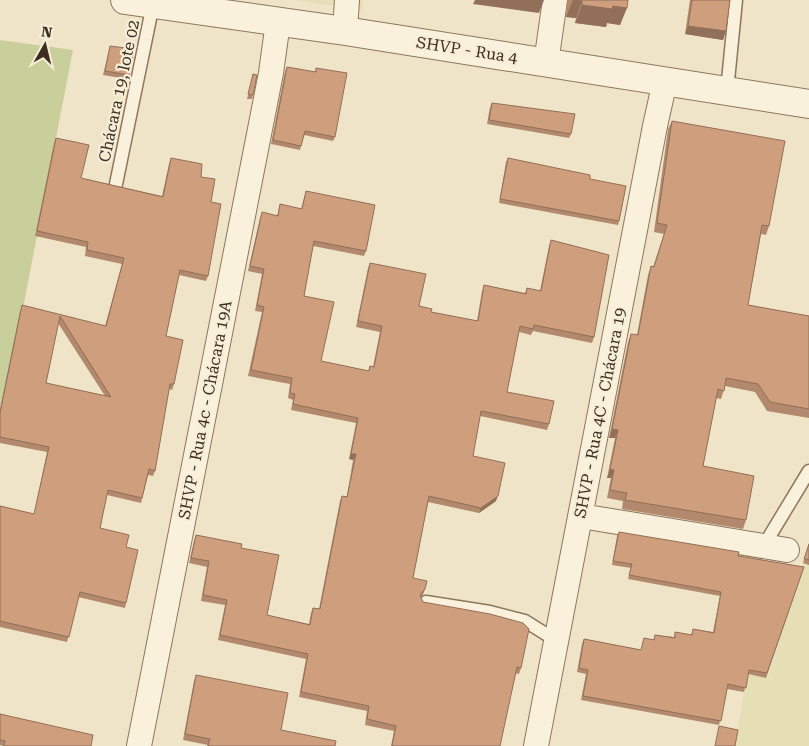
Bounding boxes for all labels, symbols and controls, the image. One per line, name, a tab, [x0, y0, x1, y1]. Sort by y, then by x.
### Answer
street label: Chácara 19, lote 02	[95, 18, 143, 164]
north arrow	[20, 20, 70, 70]
text: N	[40, 23, 53, 41]
street label: SHVP - Rua 4	[415, 33, 519, 67]
street label: SHVP - Rua 4c - Chácara 19A	[174, 298, 236, 521]
street label: SHVP - Rua 4C - Chácara 19	[570, 306, 630, 520]

